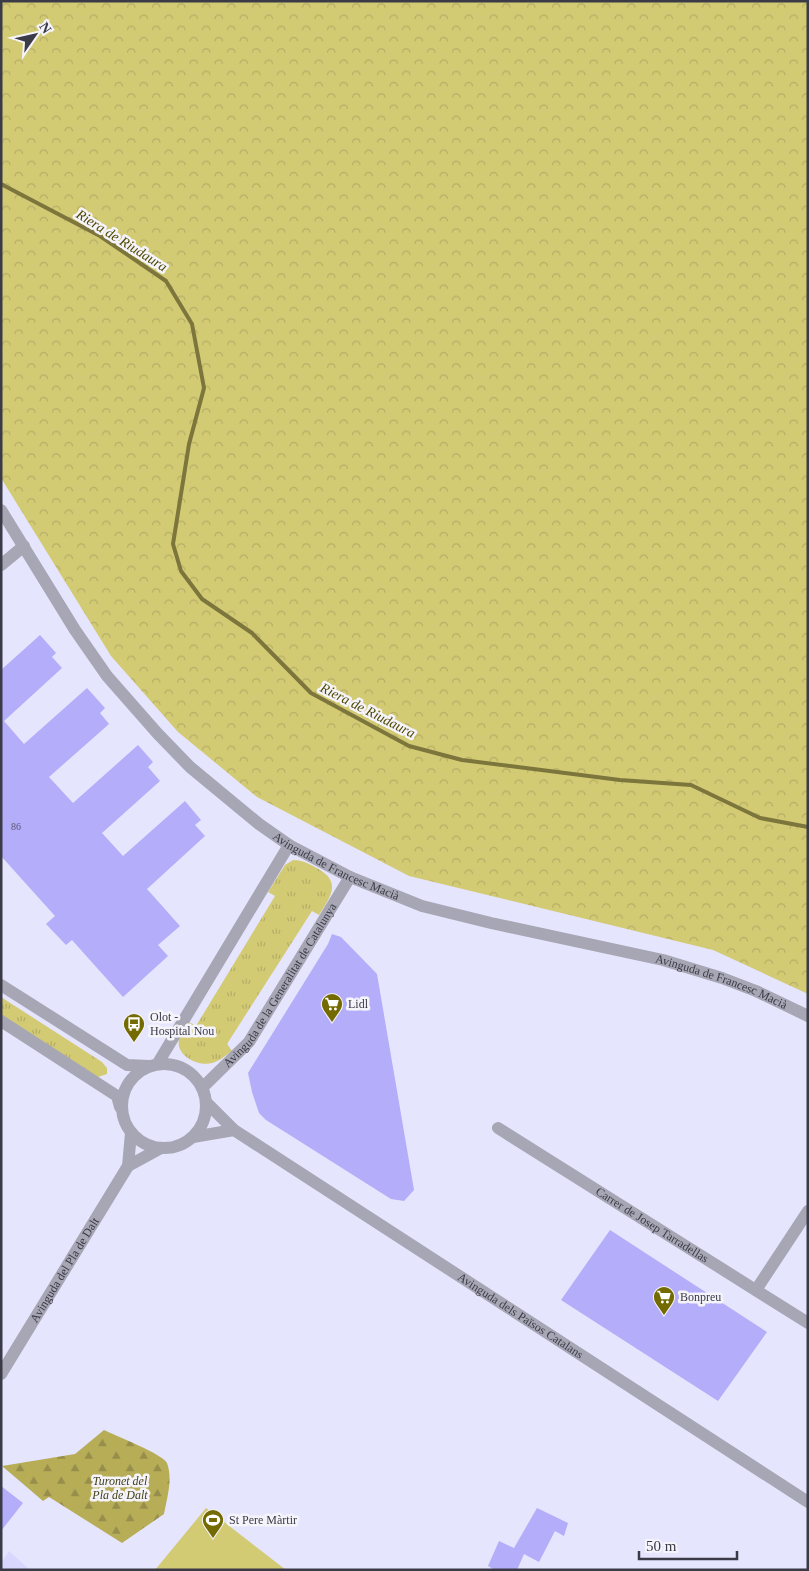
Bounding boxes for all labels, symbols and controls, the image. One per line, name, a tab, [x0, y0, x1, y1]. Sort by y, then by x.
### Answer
north arrow	[10, 10, 60, 60]
text: N	[36, 20, 54, 36]
water label: Riera de Riudaura	[73, 206, 170, 274]
water label: Riera de Riudaura	[317, 680, 418, 741]
house number: 86	[11, 821, 21, 832]
street label: Avinguda de Francesc Macià	[270, 829, 402, 903]
street label: Avinguda de la Generalitat de Catalunya	[220, 900, 340, 1070]
street label: Avinguda de Francesc Macià	[654, 952, 790, 1012]
supermarket icon: Lidl	[320, 992, 344, 1023]
place label: Lidl	[348, 997, 369, 1011]
place label: Olot - Hospital Nou	[150, 1010, 214, 1038]
bus stop icon: Olot - Hospital Nou	[122, 1012, 146, 1043]
street label: Carrer de Josep Tarradellas	[593, 1184, 711, 1266]
street label: Avinguda del Pla de Dalt	[27, 1214, 102, 1325]
street label: Avinguda dels Països Catalans	[455, 1270, 586, 1362]
supermarket icon: Bonpreu	[652, 1285, 676, 1316]
place label: Bonpreu	[680, 1290, 721, 1304]
park label: Turonet del Pla de Dalt	[91, 1474, 148, 1502]
sports icon: St Pere Màrtir	[201, 1508, 225, 1539]
place label: St Pere Màrtir	[229, 1513, 297, 1527]
scale bar	[639, 1528, 736, 1560]
text: 50 m	[646, 1538, 677, 1554]

